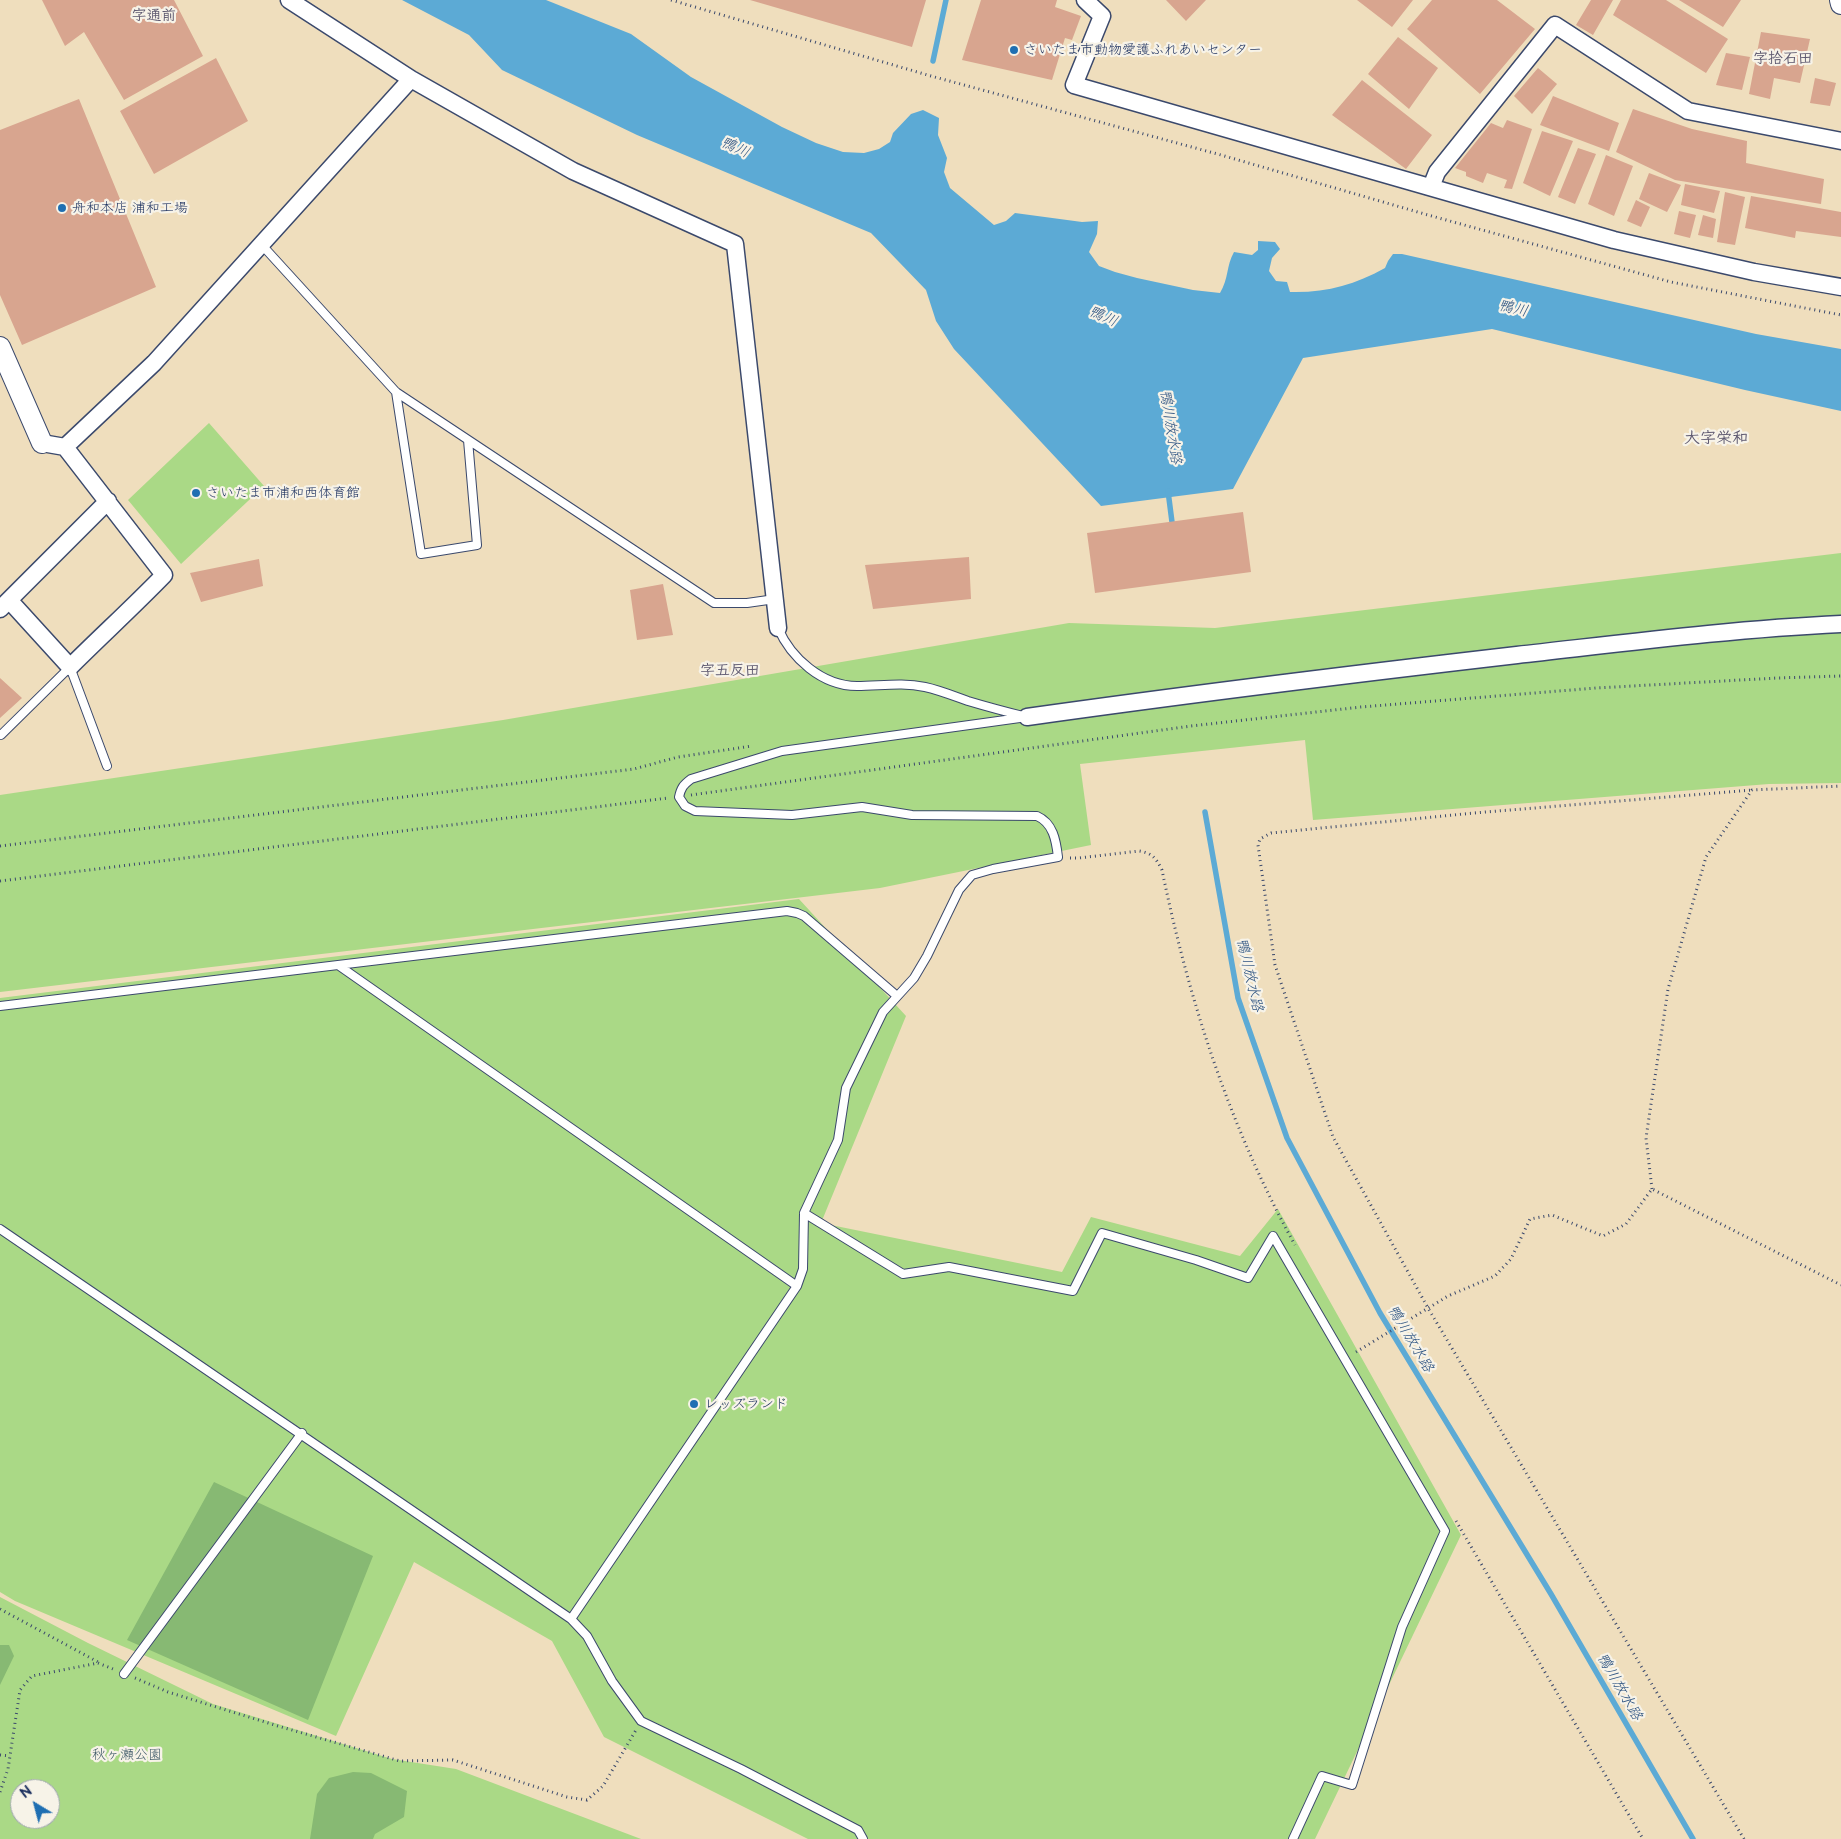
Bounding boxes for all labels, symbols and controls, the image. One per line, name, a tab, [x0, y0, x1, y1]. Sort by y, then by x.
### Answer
district label: 字通前	[132, 7, 176, 25]
place label: さいたま市動物愛護ふれあいセンター	[1024, 42, 1262, 58]
marker: さいたま市動物愛護ふれあいセンター	[1008, 44, 1020, 56]
district label: 字拾石田	[1753, 50, 1813, 68]
water label: 鴨川	[718, 134, 752, 162]
place label: 舟和本店 浦和工場	[72, 200, 188, 216]
marker: 舟和本店 浦和工場	[56, 202, 68, 214]
water label: 鴨川	[1496, 297, 1530, 321]
water label: 鴨川	[1086, 303, 1120, 331]
water label: 鴨川放水路	[1155, 389, 1185, 465]
district label: 大字栄和	[1684, 429, 1748, 449]
place label: さいたま市浦和西体育館	[206, 485, 360, 501]
marker: さいたま市浦和西体育館	[190, 487, 202, 499]
district label: 字五反田	[700, 662, 760, 680]
water label: 鴨川放水路	[1232, 936, 1266, 1014]
water label: 鴨川放水路	[1383, 1302, 1437, 1376]
place label: レッズランド	[704, 1396, 788, 1412]
marker: レッズランド	[688, 1398, 700, 1410]
water label: 鴨川放水路	[1592, 1650, 1646, 1724]
park label: 秋ヶ瀬公園	[92, 1747, 162, 1763]
north arrow	[10, 1779, 60, 1829]
text: N	[17, 1782, 36, 1802]

